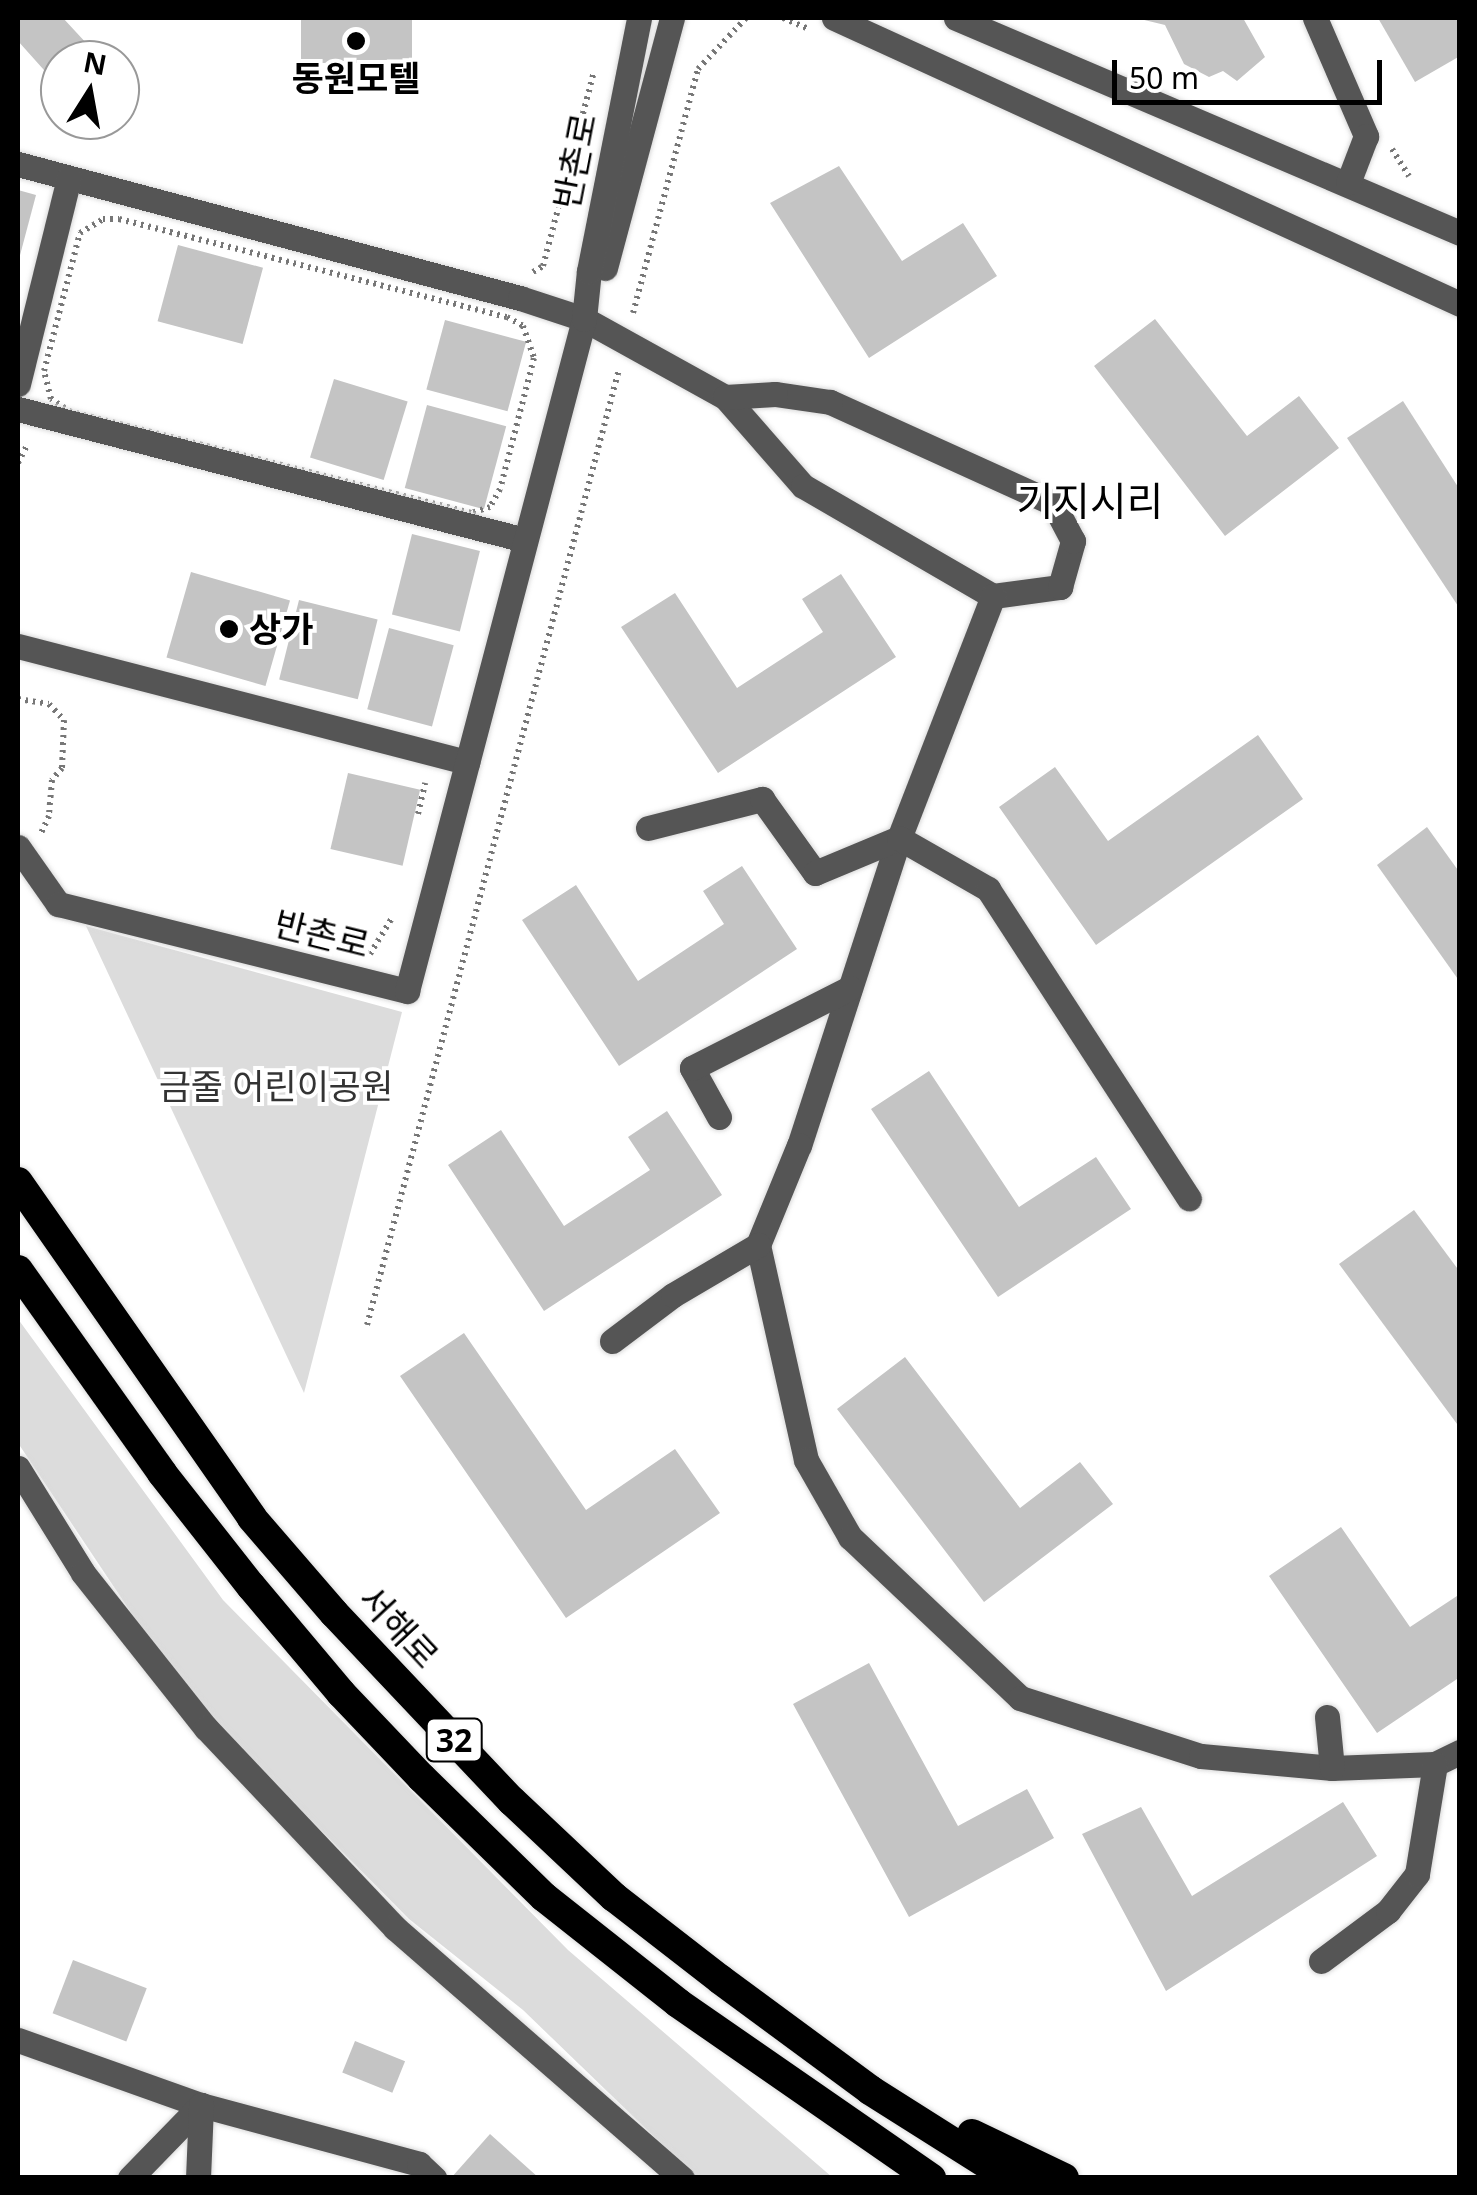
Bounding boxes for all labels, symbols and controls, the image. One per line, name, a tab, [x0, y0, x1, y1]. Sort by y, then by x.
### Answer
marker: 동원모텔	[345, 30, 367, 52]
north arrow	[40, 40, 140, 140]
scale bar	[1117, 40, 1387, 102]
text: N	[81, 42, 110, 83]
place label: 동원모텔	[292, 57, 420, 99]
text: 50 m	[1129, 57, 1199, 98]
street label: 반촌로	[545, 110, 605, 212]
district label: 기지시리	[1016, 477, 1164, 525]
place label: 상가	[249, 608, 313, 650]
marker: 상가	[218, 618, 240, 640]
street label: 반촌로	[270, 902, 374, 966]
park label: 금줄 어린이공원	[159, 1065, 393, 1107]
street label: 서해로	[351, 1577, 447, 1677]
road number: 32	[424, 1713, 484, 1767]

